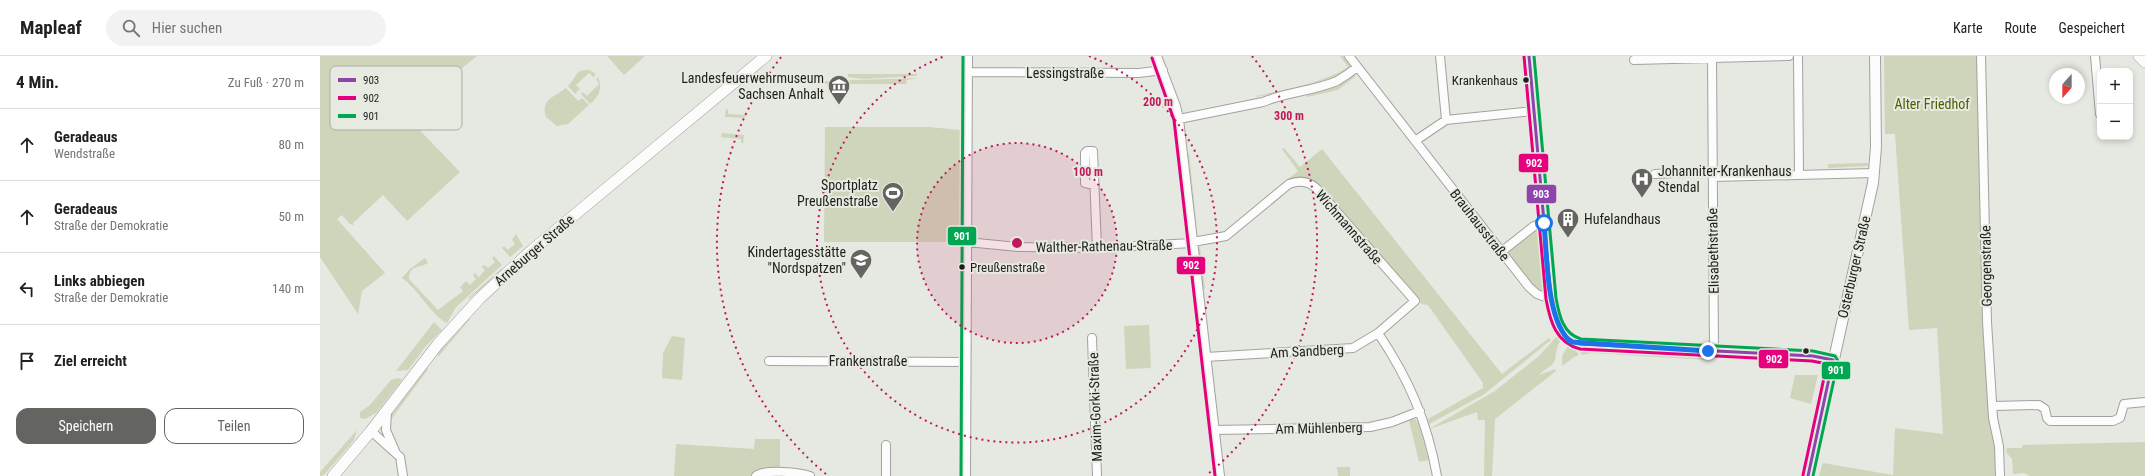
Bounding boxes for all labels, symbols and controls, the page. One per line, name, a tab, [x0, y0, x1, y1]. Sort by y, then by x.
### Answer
search box	[106, 10, 386, 46]
text: Mapleaf	[20, 16, 82, 39]
icon: search	[120, 17, 142, 39]
text: Hier suchen	[152, 19, 222, 37]
text: Karte	[1953, 20, 1983, 36]
text: Route	[2005, 20, 2037, 36]
text: Gespeichert	[2059, 20, 2125, 36]
street label: Lessingstraße	[1026, 65, 1104, 81]
legend	[330, 66, 462, 130]
north arrow	[2049, 68, 2085, 104]
map controls	[2097, 68, 2133, 140]
button: +	[2097, 68, 2133, 104]
place label: Landesfeuerwehrmuseum Sachsen Anhalt	[681, 70, 824, 102]
text: 4 Min.	[16, 72, 59, 92]
museum icon: Landesfeuerwehrmuseum Sachsen Anhalt	[826, 73, 852, 106]
place label: Krankenhaus	[1452, 73, 1518, 88]
text: 903	[363, 74, 379, 87]
text: Zu Fuß · 270 m	[228, 75, 304, 90]
marker: Krankenhaus	[1521, 75, 1531, 85]
text: 902	[363, 92, 379, 105]
text: 200 m	[1143, 95, 1173, 109]
park label: Alter Friedhof	[1894, 96, 1970, 112]
button: −	[2097, 104, 2133, 140]
text: 300 m	[1274, 109, 1304, 123]
text: 901	[363, 110, 379, 123]
text: Geradeaus	[54, 128, 118, 146]
icon: ahead	[16, 134, 38, 156]
text: 80 m	[278, 137, 304, 152]
text: Wendstraße	[54, 146, 115, 161]
line badge: 902	[1518, 153, 1549, 173]
text: 902	[1526, 157, 1543, 170]
place label: Johanniter-Krankenhaus Stendal	[1658, 163, 1792, 195]
text: 100 m	[1073, 165, 1103, 179]
hospital icon: Johanniter-Krankenhaus Stendal	[1629, 166, 1655, 199]
place label: Sportplatz Preußenstraße	[797, 177, 878, 209]
sports icon: Sportplatz Preußenstraße	[880, 180, 906, 213]
line badge: 903	[1526, 184, 1557, 204]
street label: Brauhausstraße	[1447, 186, 1513, 264]
street label: Wichmannstraße	[1312, 187, 1386, 268]
text: 903	[1533, 188, 1550, 201]
text: Geradeaus	[54, 200, 118, 218]
icon: ahead	[16, 206, 38, 228]
building icon: Hufelandhaus	[1555, 206, 1581, 239]
street label: Elisabethstraße	[1704, 207, 1722, 294]
text: 50 m	[278, 209, 304, 224]
street label: Arneburger Straße	[491, 211, 577, 289]
place label: Hufelandhaus	[1584, 211, 1661, 227]
route start	[1535, 214, 1553, 232]
street label: Osterburger Straße	[1834, 214, 1874, 320]
text: Straße der Demokratie	[54, 218, 168, 233]
street label: Georgenstraße	[1977, 225, 1995, 307]
line badge: 901	[947, 226, 977, 246]
text: 901	[954, 230, 970, 243]
centre of rings	[1010, 236, 1024, 250]
street label: Walther-Rathenau-Straße	[1035, 237, 1173, 255]
place label: Kindertagesstätte "Nordspatzen"	[747, 244, 846, 276]
school or university icon: Kindertagesstätte "Nordspatzen"	[848, 247, 874, 280]
line badge: 902	[1176, 256, 1206, 275]
text: 902	[1183, 259, 1200, 272]
place label: Preußenstraße	[970, 260, 1045, 275]
marker: Preußenstraße	[957, 262, 967, 272]
text: Links abbiegen	[54, 272, 145, 290]
icon: left	[16, 278, 38, 300]
text: 140 m	[272, 281, 304, 296]
text: Straße der Demokratie	[54, 290, 168, 305]
street label: Am Sandberg	[1270, 341, 1344, 361]
route end	[1699, 342, 1717, 360]
unlabelled marker	[1801, 346, 1811, 356]
line badge: 902	[1758, 349, 1789, 369]
icon: arrive	[16, 350, 38, 372]
text: Ziel erreicht	[54, 352, 127, 370]
street label: Maxim-Gorki-Straße	[1085, 352, 1105, 462]
street label: Frankenstraße	[829, 353, 908, 369]
text: 902	[1766, 353, 1783, 366]
line badge: 901	[1821, 361, 1851, 380]
text: 901	[1828, 364, 1844, 377]
button: Speichern	[16, 408, 156, 444]
button: Teilen	[164, 408, 304, 444]
street label: Am Mühlenberg	[1275, 419, 1363, 437]

